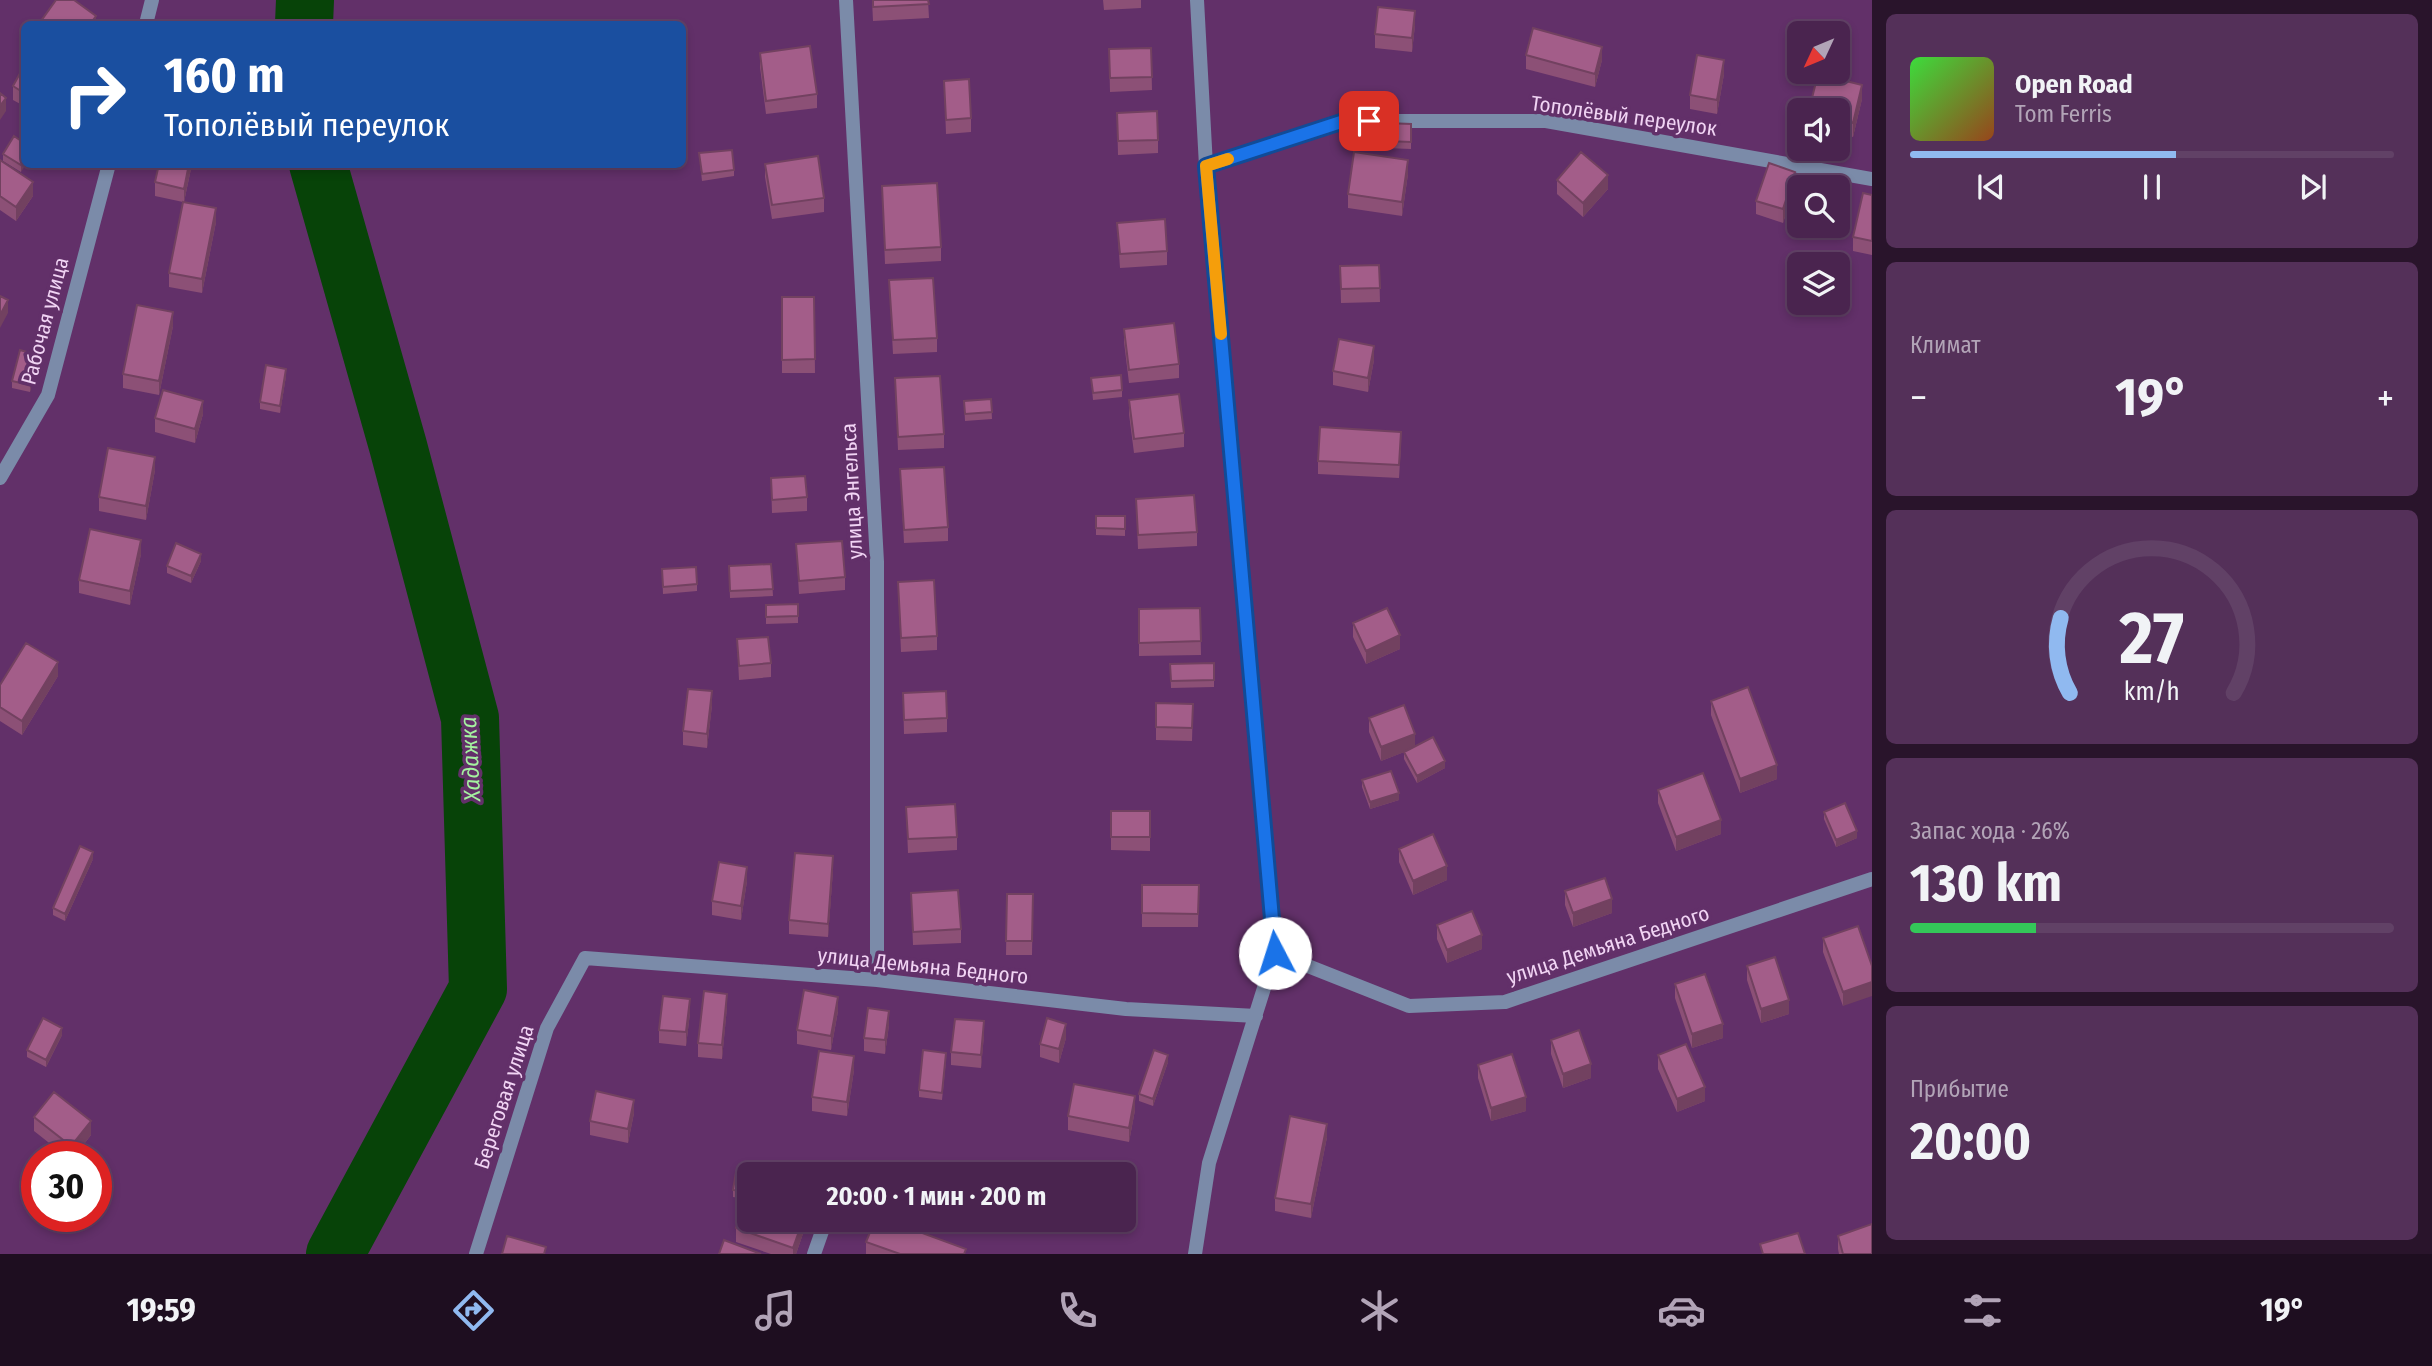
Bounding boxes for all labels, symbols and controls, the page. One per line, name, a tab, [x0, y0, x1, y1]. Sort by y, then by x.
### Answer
north arrow	[1787, 21, 1850, 84]
map controls	[1787, 21, 1850, 315]
text: 160 m	[164, 46, 285, 105]
icon: right	[49, 49, 140, 140]
text: Open Road	[2015, 69, 2133, 100]
street label: Тополёвый переулок	[1529, 90, 1719, 142]
pin	[1339, 91, 1399, 151]
button: sound	[1787, 98, 1850, 161]
text: Tom Ferris	[2015, 100, 2112, 128]
icon: arrive	[1350, 102, 1388, 140]
text: Тополёвый переулок	[164, 106, 449, 144]
icon: previous	[1972, 168, 2010, 206]
icon: pause	[2133, 168, 2171, 206]
icon: next	[2294, 168, 2332, 206]
button: search	[1787, 175, 1850, 238]
button: layers	[1787, 252, 1850, 315]
street label: Рабочая улица	[16, 254, 74, 388]
text: Климат	[1910, 331, 1981, 359]
text: 19°	[2115, 366, 2189, 429]
text: −	[1910, 375, 1927, 421]
text: +	[2377, 375, 2394, 421]
street label: улица Энгельса	[835, 422, 869, 560]
text: 27	[2119, 595, 2184, 682]
text: km/h	[2124, 677, 2180, 707]
water label: Хадажка	[454, 716, 486, 803]
text: Запас хода · 26%	[1910, 817, 2070, 845]
text: 130 km	[1910, 852, 2062, 915]
street label: улица Демьяна Бедного	[1503, 900, 1713, 990]
position arrow	[1238, 916, 1312, 990]
street label: улица Демьяна Бедного	[816, 942, 1030, 990]
street label: Береговая улица	[468, 1022, 540, 1172]
text: Прибытие	[1910, 1075, 2009, 1103]
text: 20:00	[1910, 1110, 2031, 1173]
speed limit sign: 30	[21, 1141, 112, 1232]
text: 20:00 · 1 мин · 200 m	[827, 1181, 1046, 1212]
icon: directions	[449, 1286, 498, 1335]
icon: music	[751, 1286, 800, 1335]
icon: phone	[1053, 1286, 1102, 1335]
icon: climate	[1355, 1286, 1404, 1335]
icon: car	[1657, 1286, 1706, 1335]
icon: filters	[1958, 1286, 2007, 1335]
text: 19:59	[126, 1291, 196, 1329]
text: 19°	[2260, 1291, 2305, 1329]

